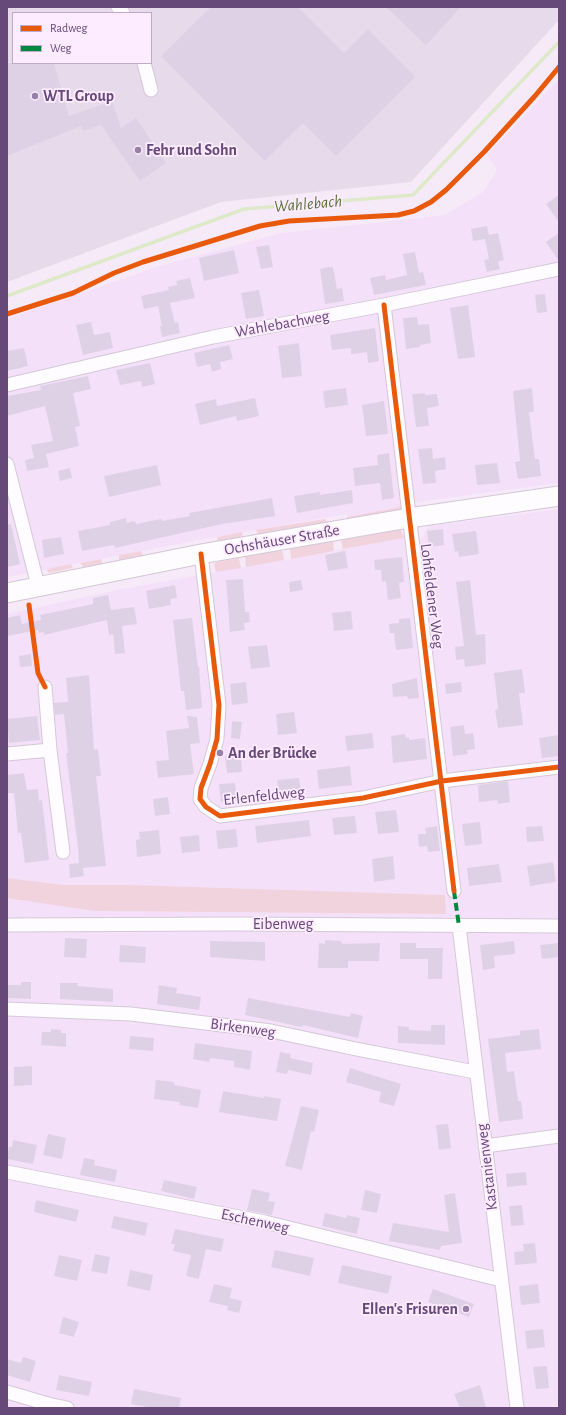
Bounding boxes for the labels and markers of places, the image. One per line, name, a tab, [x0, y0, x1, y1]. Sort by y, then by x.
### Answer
place label: WTL Group	[43, 86, 114, 106]
marker: WTL Group	[30, 91, 40, 101]
place label: Fehr und Sohn	[146, 140, 237, 160]
marker: Fehr und Sohn	[133, 145, 143, 155]
place label: An der Brücke	[228, 743, 317, 763]
marker: An der Brücke	[215, 748, 225, 758]
place label: Ellen's Frisuren	[362, 1299, 458, 1319]
marker: Ellen's Frisuren	[461, 1304, 471, 1314]

